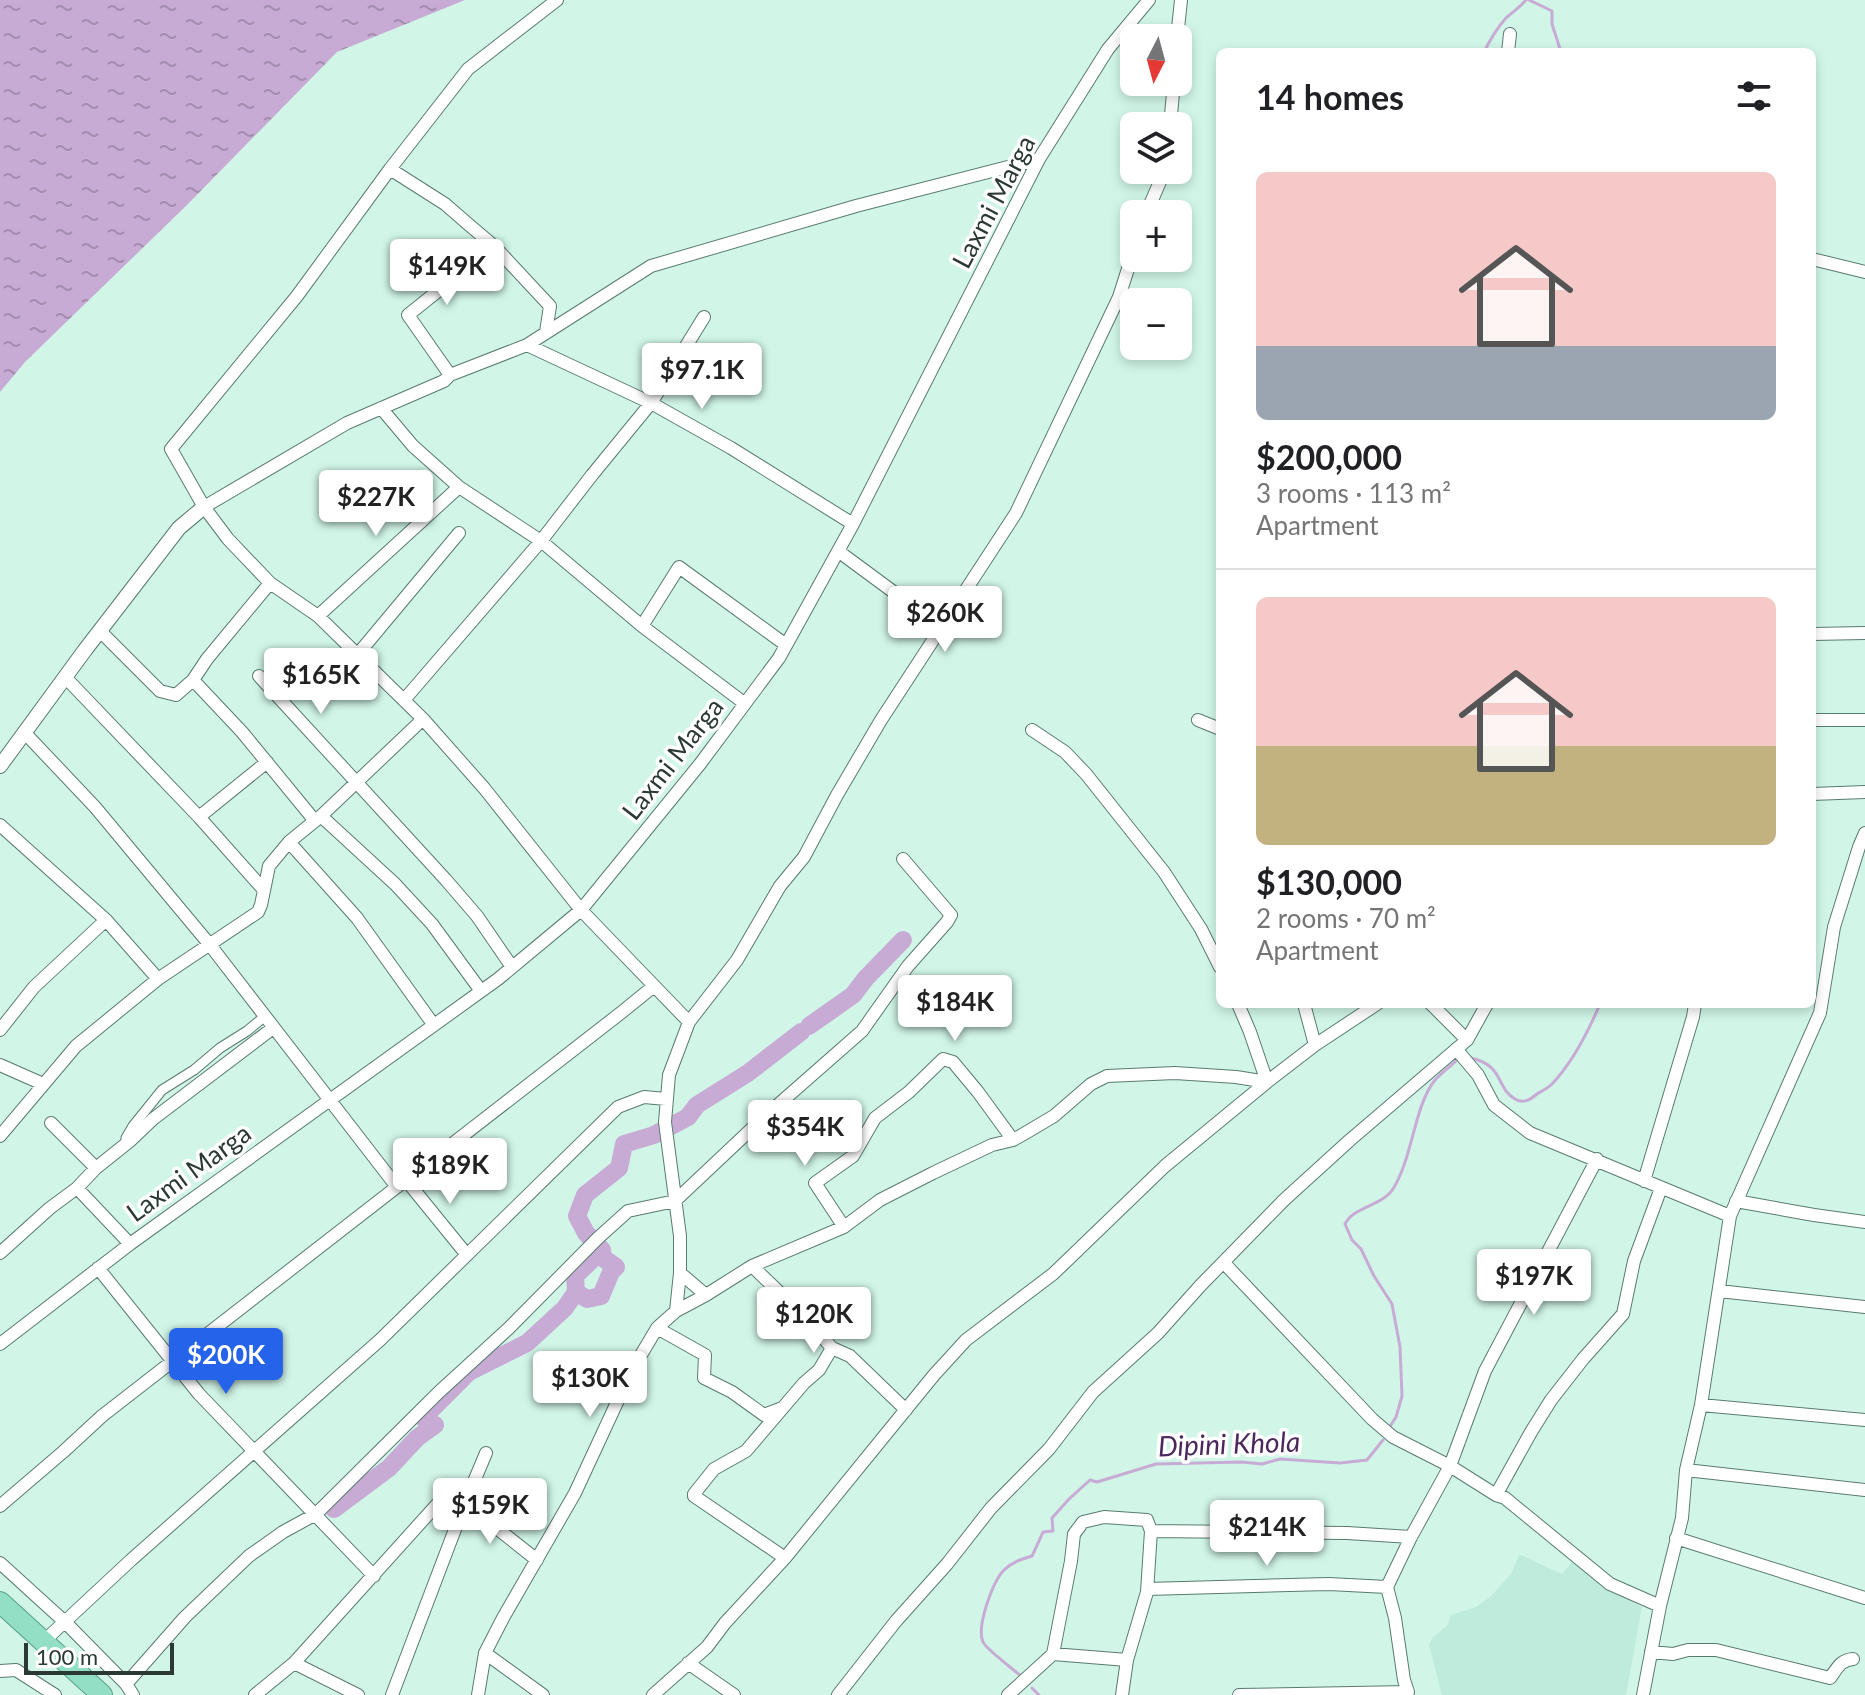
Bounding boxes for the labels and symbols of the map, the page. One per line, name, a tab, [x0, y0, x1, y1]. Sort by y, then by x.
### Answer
north arrow	[1120, 24, 1192, 96]
street label: Laxmi Marga	[945, 130, 1041, 273]
pin: $149K	[391, 239, 503, 307]
pin: $97.1K	[637, 343, 767, 411]
pin: $227K	[320, 470, 432, 538]
pin: $260K	[889, 586, 1001, 654]
pin: $165K	[265, 648, 377, 716]
street label: Laxmi Marga	[615, 691, 730, 826]
pin: $184K	[899, 975, 1011, 1043]
pin: $354K	[749, 1100, 861, 1168]
street label: Laxmi Marga	[120, 1116, 257, 1228]
pin: $189K	[394, 1138, 506, 1206]
pin: $197K	[1478, 1249, 1590, 1317]
pin: $120K	[758, 1287, 870, 1355]
pin: $200K	[170, 1328, 282, 1396]
pin: $130K	[534, 1351, 646, 1419]
water label: Dipini Khola	[1157, 1424, 1301, 1462]
pin: $159K	[434, 1478, 546, 1546]
pin: $214K	[1211, 1500, 1323, 1568]
scale bar	[24, 1639, 174, 1675]

